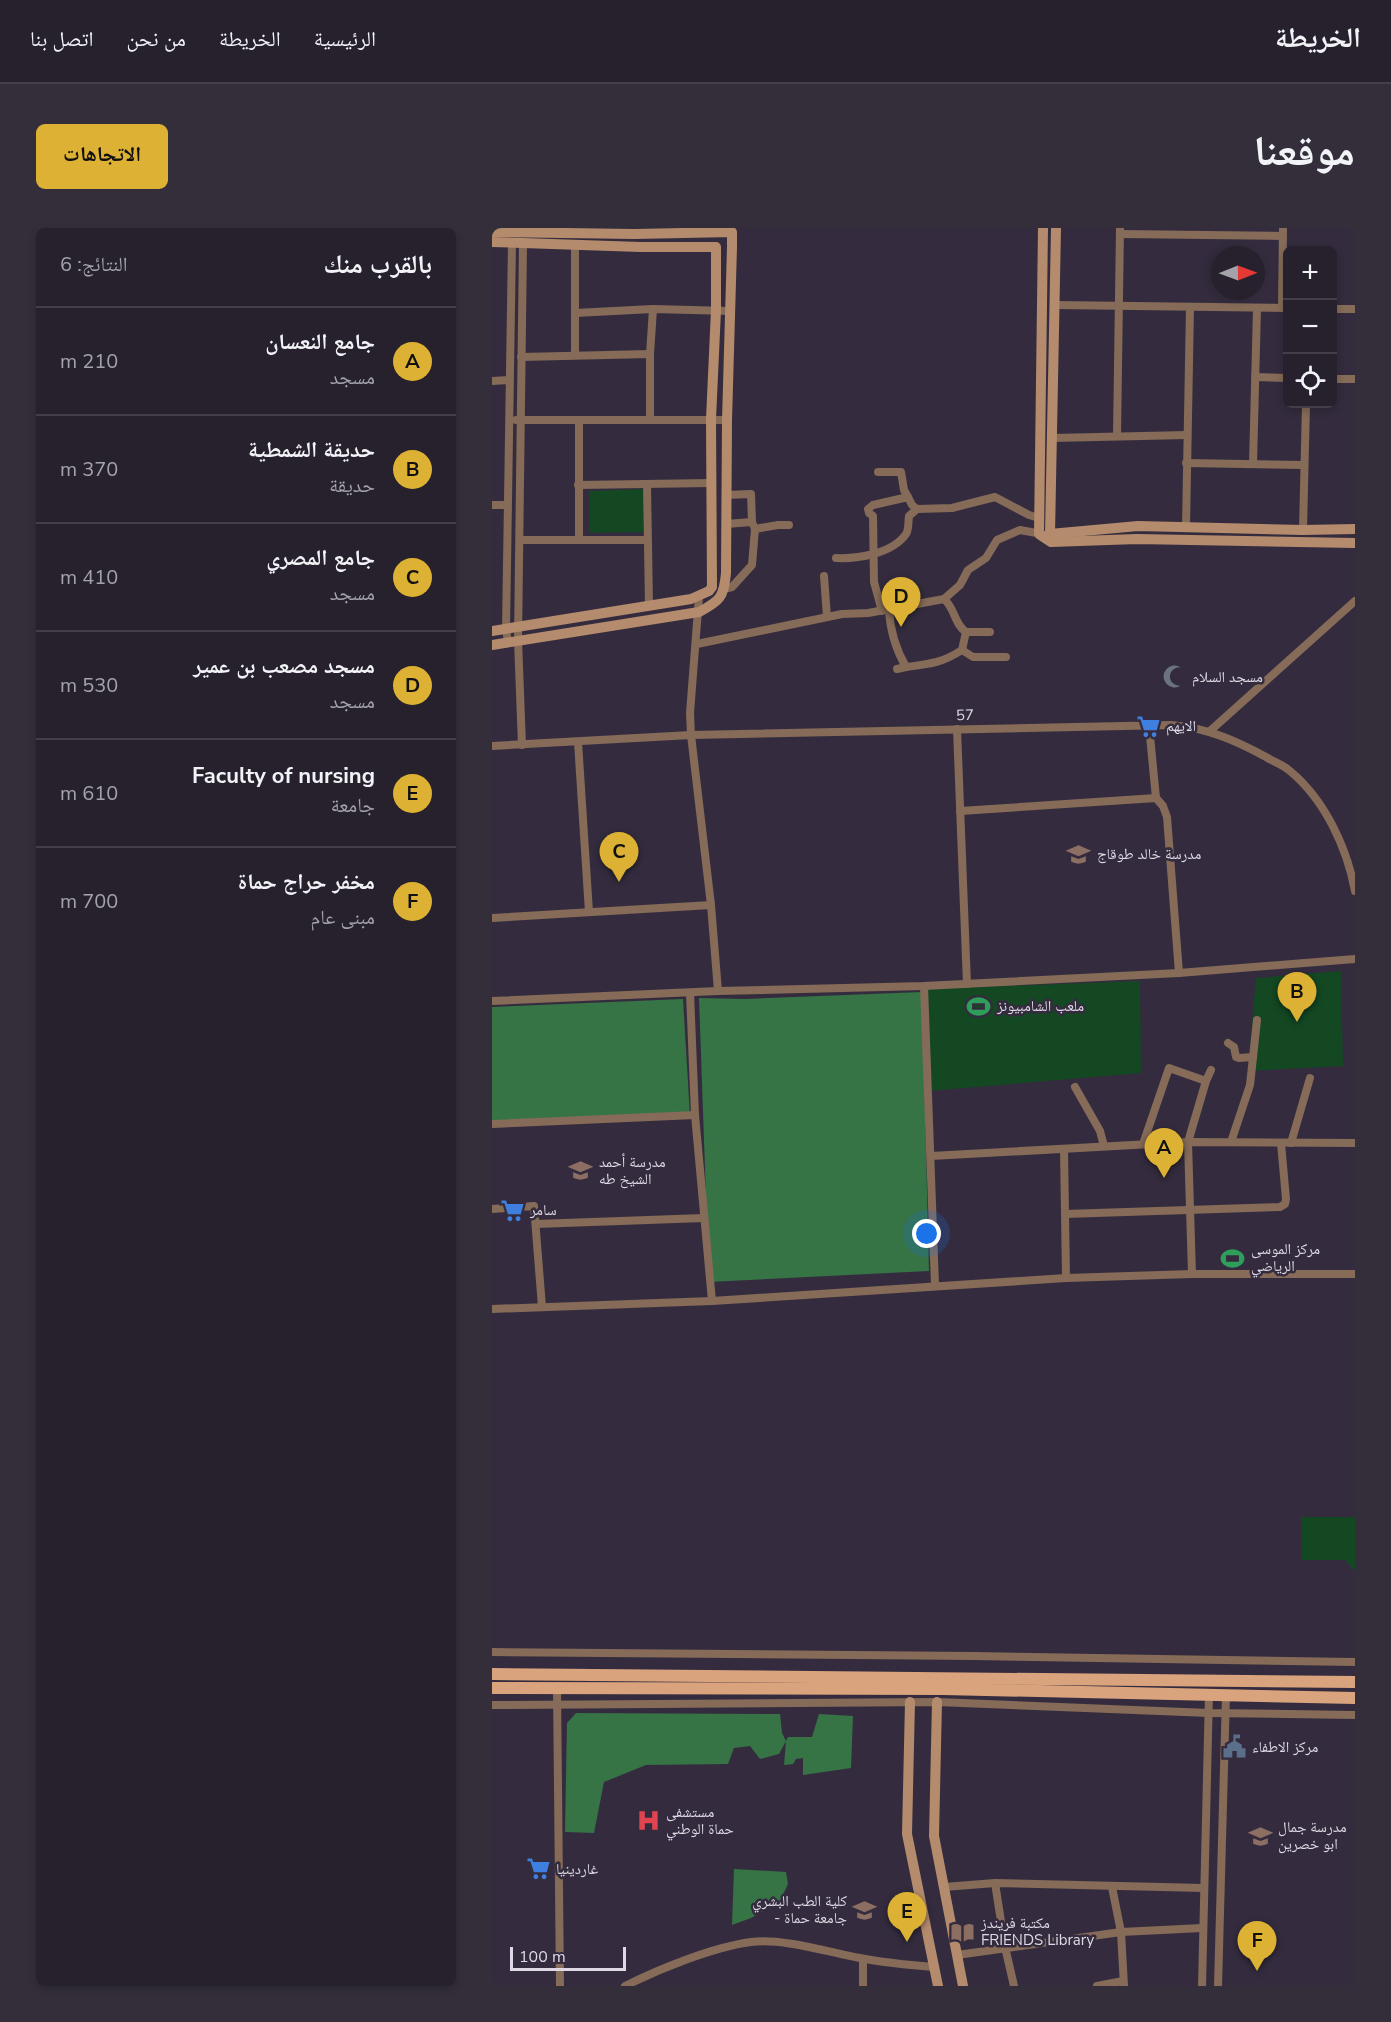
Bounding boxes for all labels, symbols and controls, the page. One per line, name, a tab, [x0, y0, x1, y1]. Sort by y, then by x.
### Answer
text: الخريطة	[1275, 19, 1361, 57]
text: اتصل بنا	[30, 25, 94, 53]
text: من نحن	[127, 25, 186, 53]
text: الخريطة	[219, 25, 281, 53]
text: الرئيسية	[314, 25, 376, 53]
text: موقعنا	[1254, 123, 1355, 180]
button: الاتجاهات	[36, 124, 168, 189]
north arrow	[1211, 246, 1265, 300]
map controls	[1283, 246, 1337, 408]
button: +	[1283, 246, 1337, 300]
text: بالقرب منك	[324, 247, 432, 282]
text: النتائج: 6	[60, 251, 128, 278]
button: −	[1283, 300, 1337, 354]
text: جامع النعسان	[265, 327, 375, 357]
text: 210 m	[60, 348, 118, 375]
text: A	[405, 348, 420, 375]
button: locate	[1283, 354, 1337, 408]
text: مسجد	[330, 364, 375, 391]
text: حديقة الشمطية	[248, 435, 375, 465]
text: 370 m	[60, 456, 118, 483]
text: B	[406, 456, 419, 483]
text: حديقة	[329, 472, 375, 499]
text: جامع المصري	[266, 543, 375, 573]
text: 410 m	[60, 564, 118, 591]
text: C	[406, 564, 419, 591]
pin: D	[882, 578, 920, 627]
text: مسجد	[330, 580, 375, 607]
text: مسجد مصعب بن عمير	[193, 651, 375, 681]
mosque icon: مسجد السلام	[1161, 664, 1187, 690]
place label: مسجد السلام	[1192, 667, 1263, 687]
text: 530 m	[60, 672, 118, 699]
text: D	[405, 672, 420, 699]
text: مسجد	[330, 688, 375, 715]
street label: 57	[956, 705, 974, 725]
supermarket icon: الايهم	[1135, 713, 1161, 739]
place label: الايهم	[1166, 716, 1196, 736]
text: Faculty of nursing	[192, 761, 375, 791]
text: 610 m	[60, 780, 118, 807]
text: E	[407, 780, 418, 807]
text: جامعة	[331, 792, 375, 819]
pin: C	[600, 832, 638, 882]
school or university icon: مدرسة خالد طوقاج	[1066, 841, 1092, 867]
place label: مدرسة خالد طوقاج	[1097, 844, 1201, 864]
text: مخفر حراج حماة	[238, 867, 375, 897]
text: 700 m	[60, 888, 118, 915]
text: F	[407, 888, 418, 915]
text: مبنى عام	[310, 904, 375, 931]
pin: B	[1278, 972, 1316, 1022]
sports icon: ملعب الشامبيونز	[966, 993, 992, 1019]
place label: ملعب الشامبيونز	[996, 996, 1084, 1016]
pin: A	[1144, 1128, 1184, 1178]
place label: مدرسة أحمد الشيخ طه	[599, 1152, 666, 1189]
school or university icon: مدرسة أحمد الشيخ طه	[568, 1158, 594, 1184]
supermarket icon: سامر	[499, 1197, 525, 1223]
place label: سامر	[529, 1200, 557, 1220]
your location	[912, 1219, 941, 1248]
place label: مركز الموسى الرياضي	[1251, 1239, 1320, 1278]
sports icon: مركز الموسى الرياضي	[1220, 1245, 1246, 1271]
public building icon: مركز الاطفاء	[1221, 1734, 1247, 1760]
place label: مركز الاطفاء	[1252, 1737, 1319, 1757]
place label: مستشفى حماة الوطني	[666, 1802, 734, 1841]
hospital icon: مستشفى حماة الوطني	[635, 1808, 661, 1834]
place label: مدرسة جمال ابو خصرين	[1278, 1817, 1347, 1854]
school or university icon: مدرسة جمال ابو خصرين	[1247, 1823, 1273, 1849]
supermarket icon: غاردينيا	[525, 1856, 551, 1882]
place label: غاردينيا	[556, 1859, 599, 1879]
place label: كلية الطب البشري - جامعة حماة	[752, 1891, 847, 1928]
pin: E	[888, 1892, 926, 1942]
school or university icon: كلية الطب البشري - جامعة حماة	[852, 1897, 878, 1923]
place label: مكتبة فريندز FRIENDS Library	[980, 1913, 1095, 1950]
library icon: مكتبة فريندز FRIENDS Library	[950, 1919, 976, 1945]
pin: F	[1238, 1922, 1276, 1971]
scale bar	[510, 1944, 626, 1972]
text: 100 m	[519, 1946, 566, 1968]

